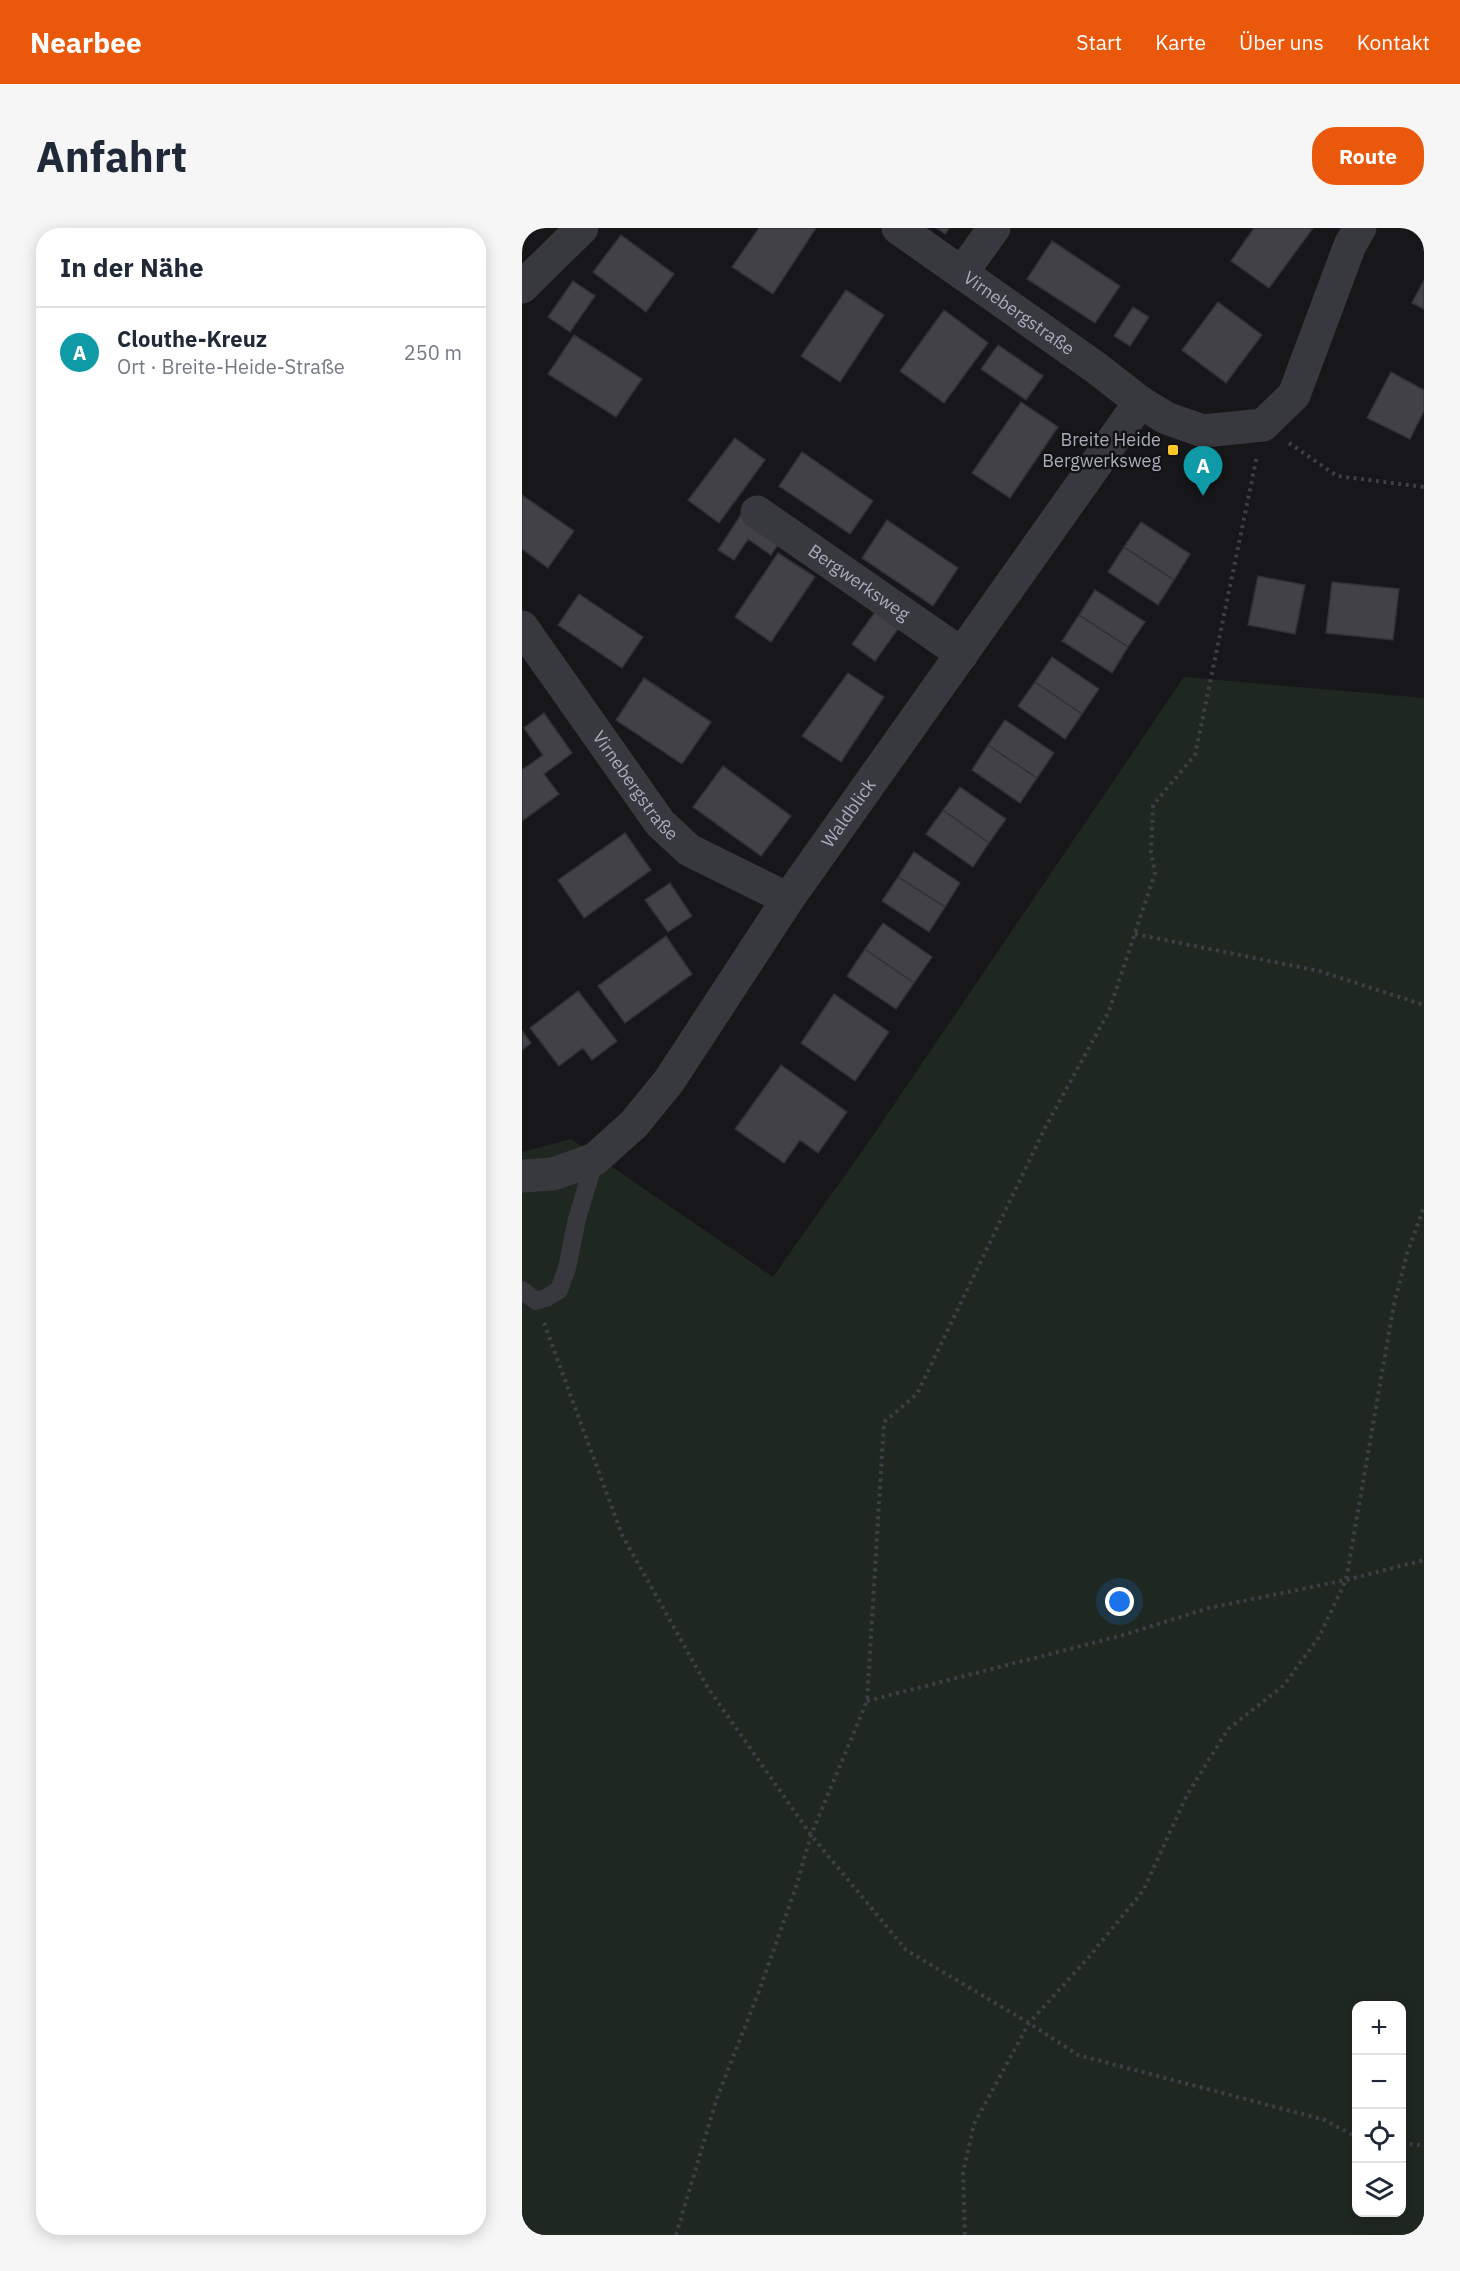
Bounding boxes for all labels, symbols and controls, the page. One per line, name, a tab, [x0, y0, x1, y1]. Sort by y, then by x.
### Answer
text: Nearbee	[30, 24, 142, 61]
text: Start	[1076, 28, 1122, 56]
text: Karte	[1155, 28, 1206, 56]
text: Über uns	[1239, 28, 1324, 56]
text: Kontakt	[1357, 28, 1430, 56]
button: Route	[1312, 127, 1424, 185]
text: Anfahrt	[36, 129, 187, 184]
text: In der Nähe	[60, 250, 204, 284]
street label: Virnebergstraße	[959, 266, 1079, 360]
text: Clouthe-Kreuz	[117, 324, 267, 353]
text: A	[73, 339, 86, 366]
text: 250 m	[404, 339, 462, 366]
text: Ort · Breite-Heide-Straße	[117, 353, 345, 380]
place label: Breite Heide Bergwerksweg	[1042, 428, 1161, 472]
marker: Breite Heide Bergwerksweg	[1166, 443, 1180, 457]
pin: A	[1184, 446, 1222, 496]
street label: Bergwerksweg	[804, 539, 915, 626]
street label: Virnebergstraße	[588, 726, 683, 845]
street label: Waldblick	[816, 774, 881, 852]
your location	[1105, 1587, 1134, 1616]
map controls	[1352, 2001, 1406, 2217]
button: +	[1352, 2001, 1406, 2055]
button: −	[1352, 2055, 1406, 2109]
button: locate	[1352, 2109, 1406, 2163]
button: layers	[1352, 2163, 1406, 2217]

